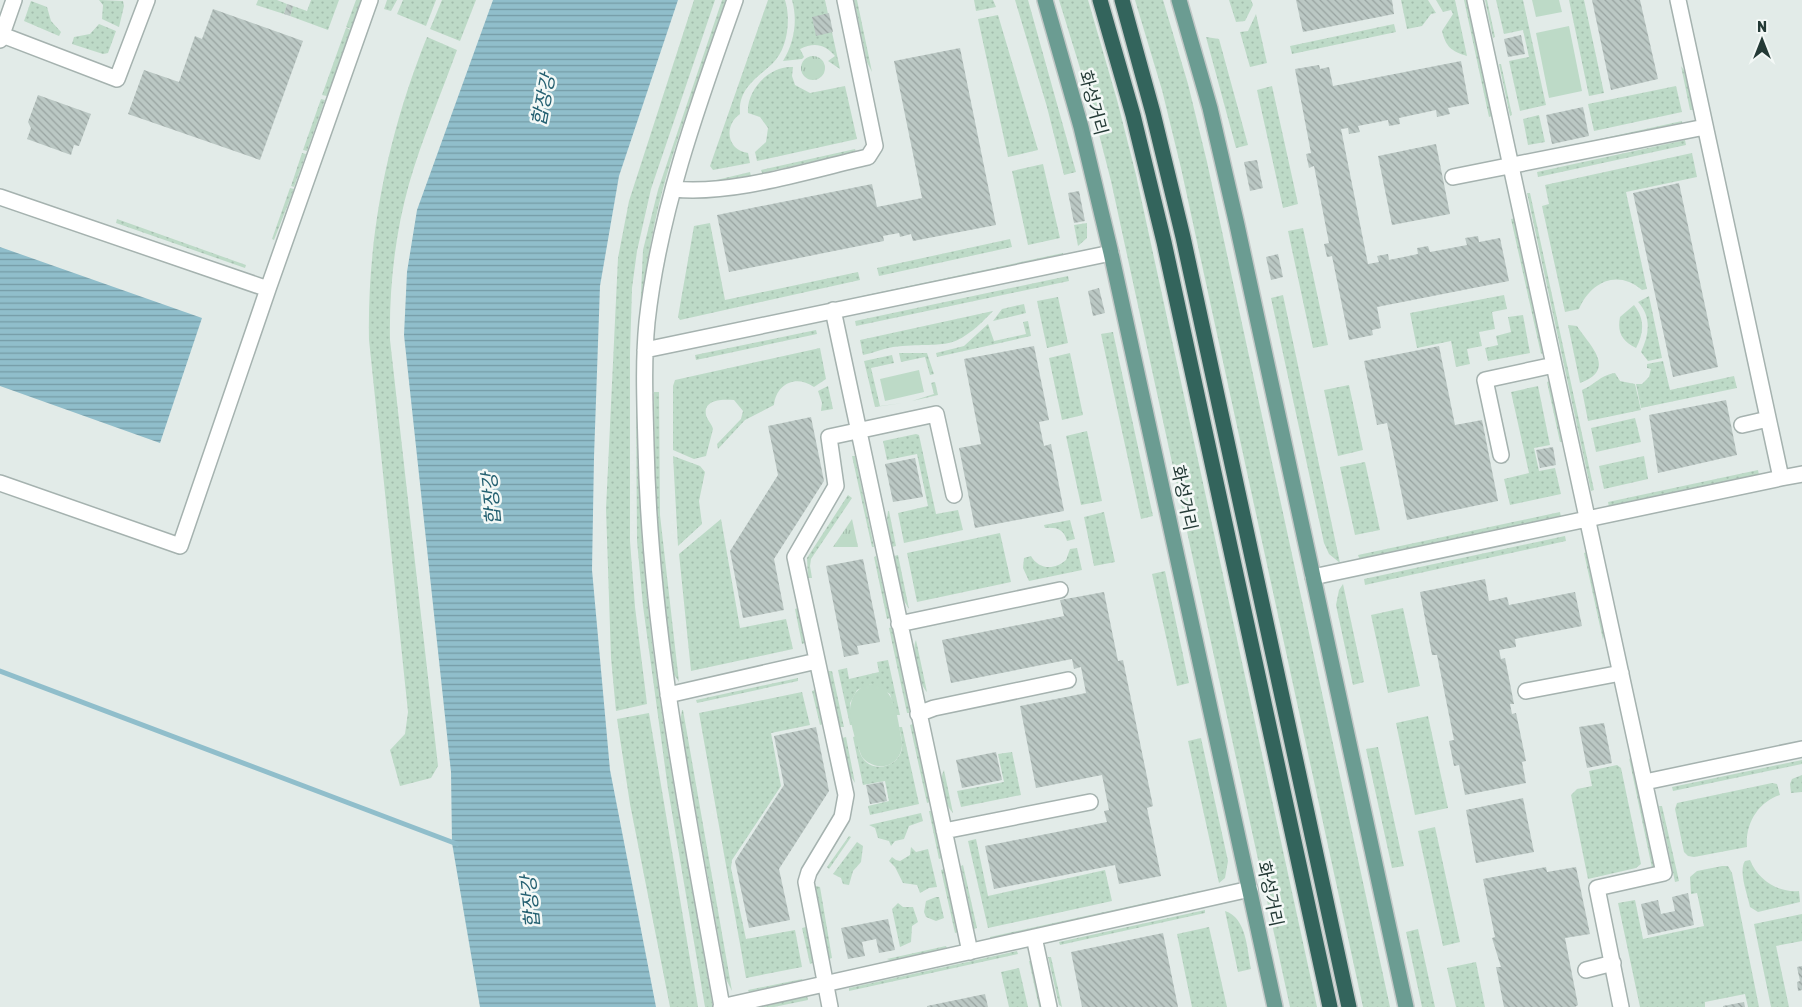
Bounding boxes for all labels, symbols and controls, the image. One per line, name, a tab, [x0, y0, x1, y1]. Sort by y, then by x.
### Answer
north arrow	[1737, 15, 1787, 65]
text: N	[1757, 19, 1767, 36]
street label: 화성거리	[1074, 68, 1112, 138]
water label: 합장강	[527, 70, 560, 128]
street label: 화성거리	[1166, 463, 1202, 533]
water label: 합장강	[478, 469, 505, 526]
street label: 화성거리	[1252, 859, 1288, 929]
water label: 합장강	[517, 872, 544, 929]

